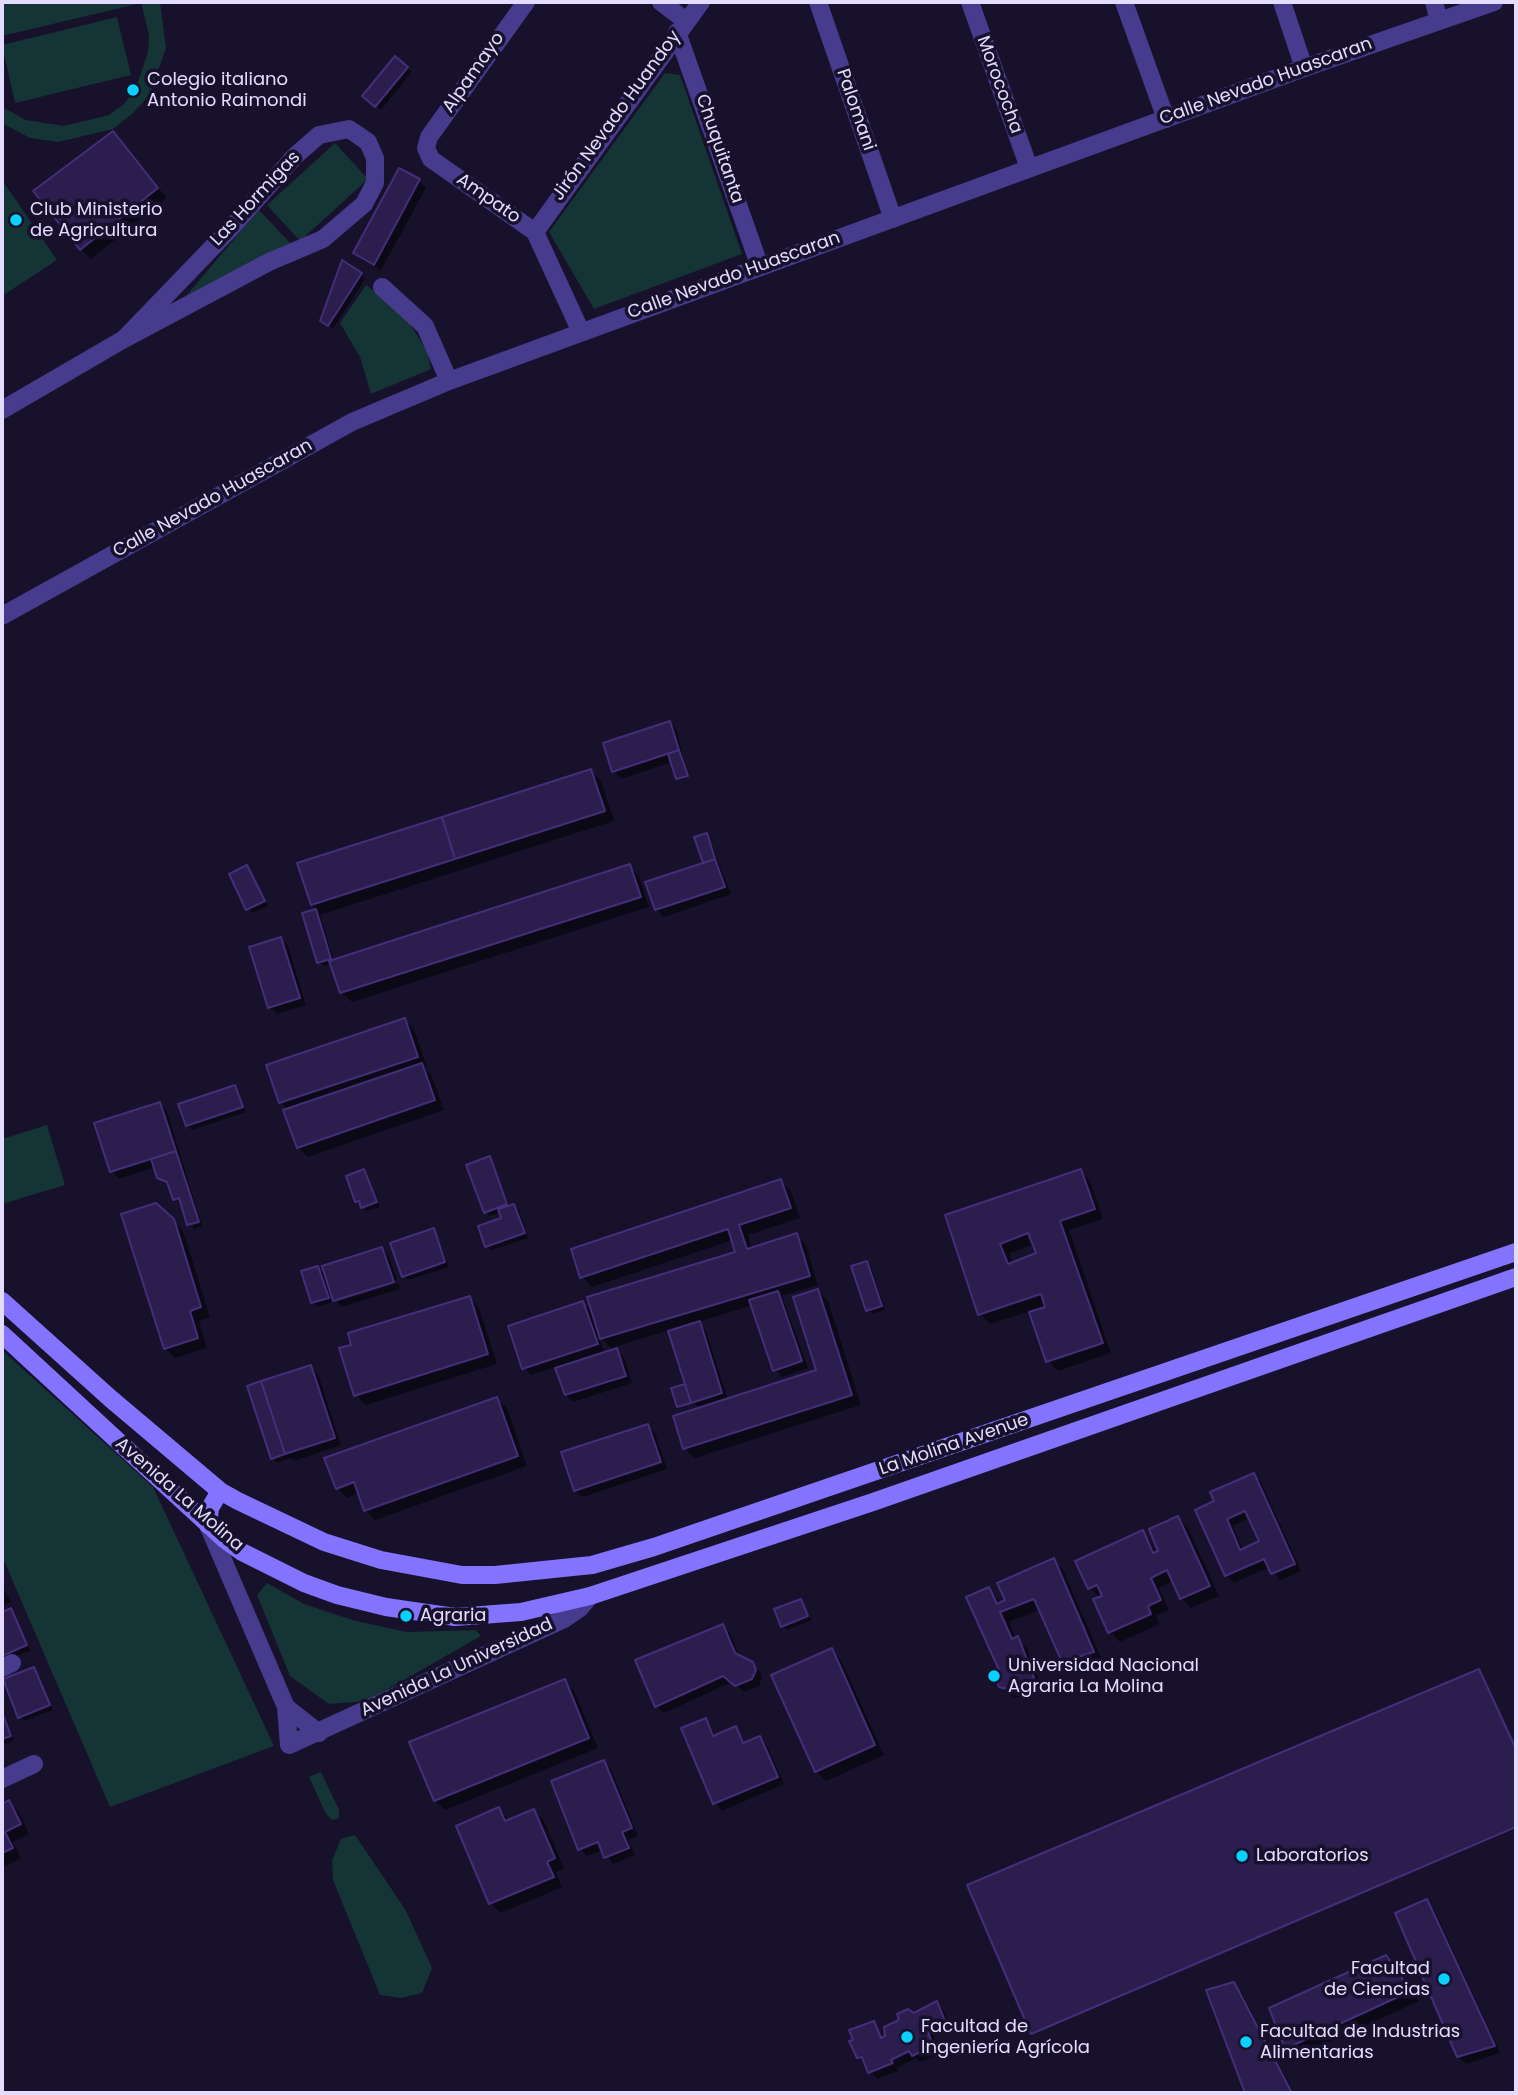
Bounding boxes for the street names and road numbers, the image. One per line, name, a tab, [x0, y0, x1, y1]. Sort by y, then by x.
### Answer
street label: Jirón Nevado Huandoy	[548, 27, 686, 205]
street label: Alpamayo	[438, 29, 510, 117]
street label: Morococha	[971, 33, 1027, 137]
street label: Calle Nevado Huascaran	[1157, 33, 1375, 131]
street label: Palomani	[831, 66, 879, 154]
street label: Chuquitanta	[690, 92, 748, 206]
street label: Las Hormigas	[207, 147, 305, 251]
street label: Ampato	[452, 169, 524, 229]
street label: Calle Nevado Huascaran	[625, 227, 843, 325]
street label: Calle Nevado Huascaran	[110, 435, 316, 563]
street label: La Molina Avenue	[876, 1409, 1032, 1481]
street label: Avenida La Molina	[110, 1433, 248, 1557]
street label: Avenida La Universidad	[357, 1614, 557, 1722]

